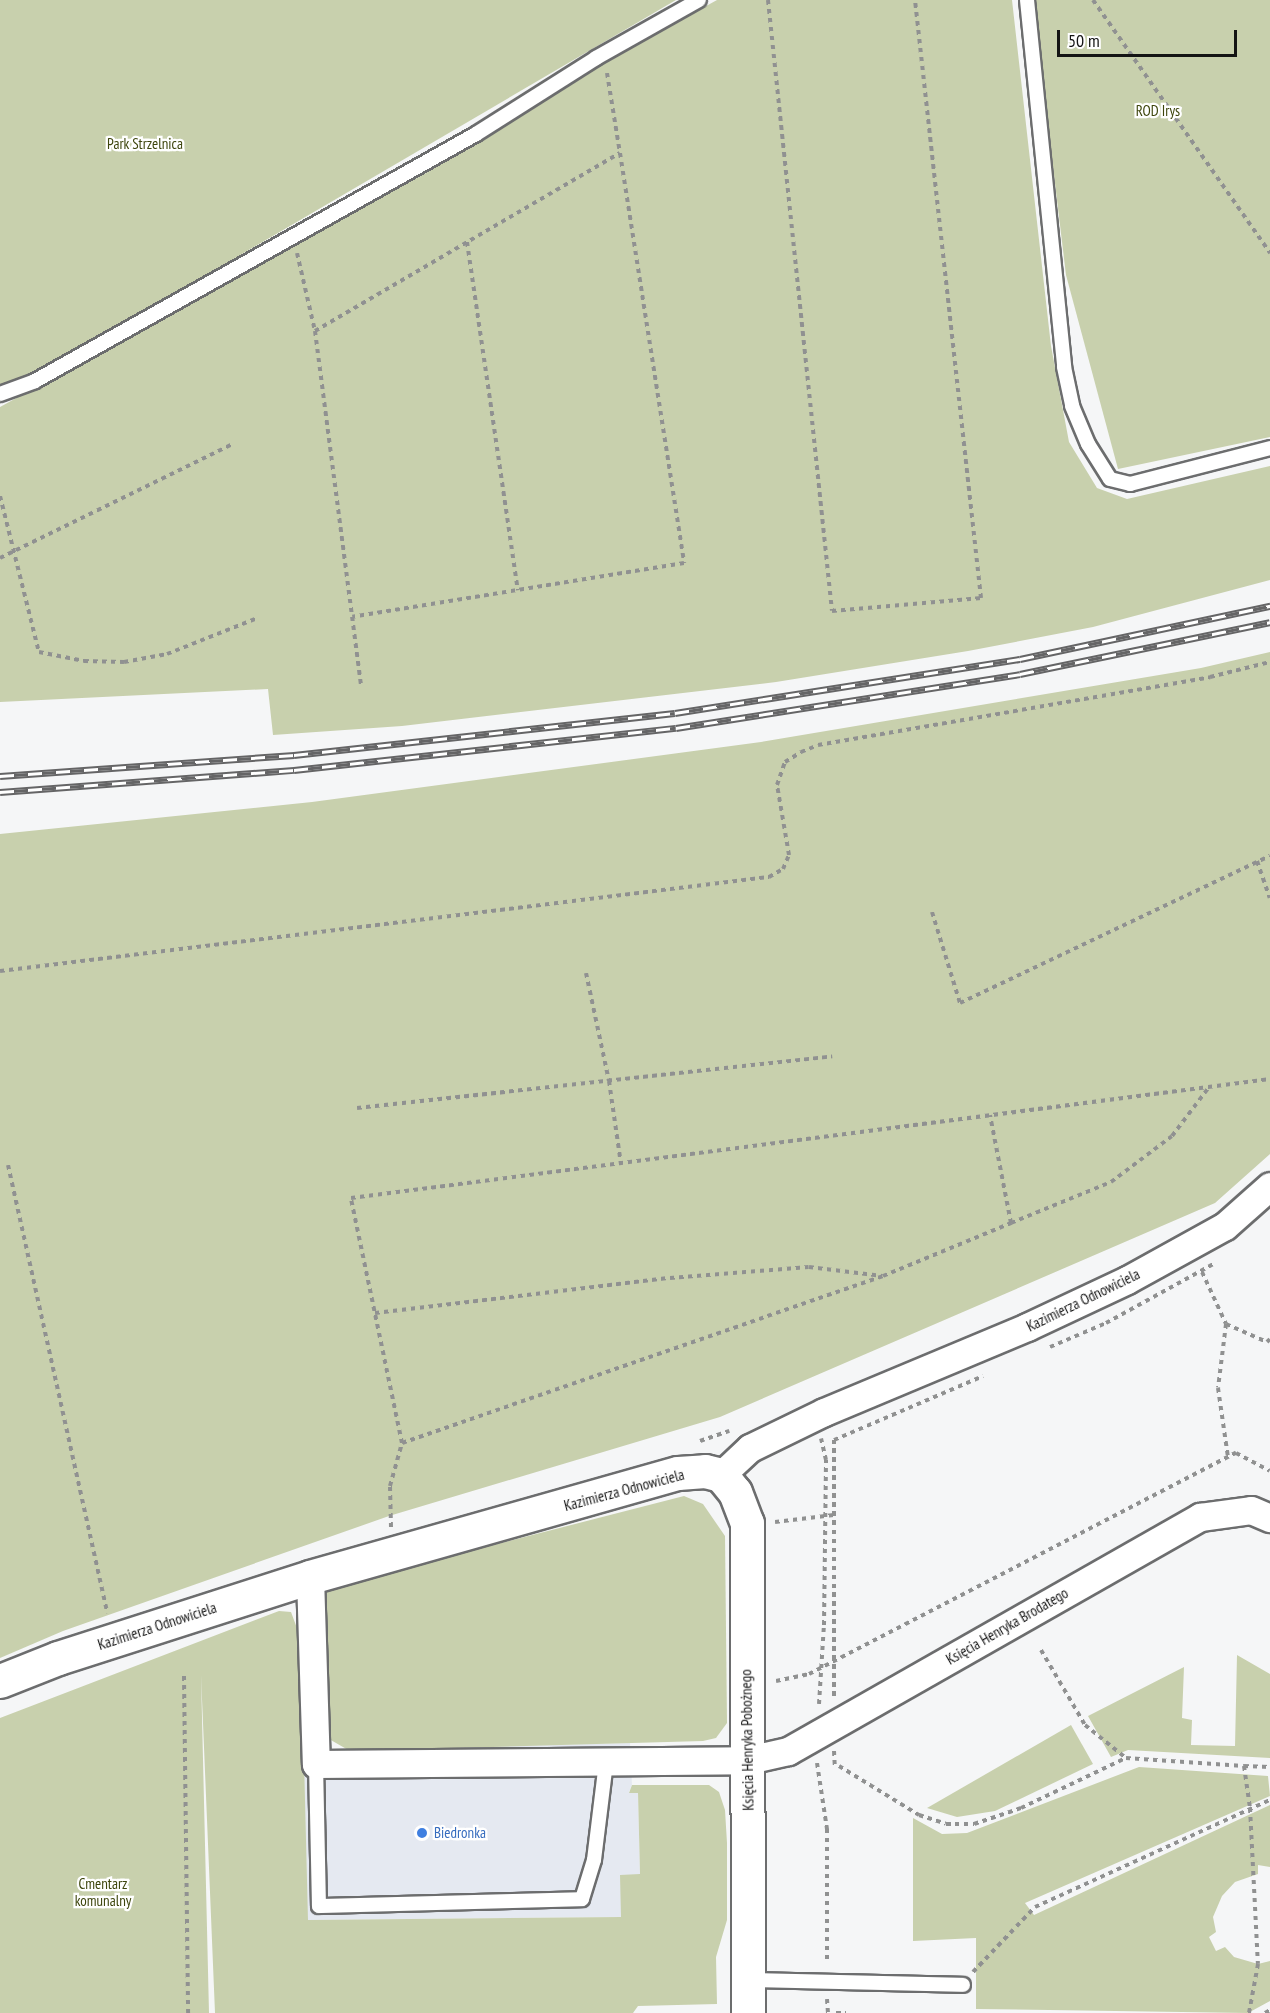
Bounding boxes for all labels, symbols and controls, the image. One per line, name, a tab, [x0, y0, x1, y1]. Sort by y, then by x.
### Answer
scale bar	[1060, 18, 1240, 56]
text: 50 m	[1068, 29, 1100, 52]
park label: ROD Irys	[1136, 102, 1180, 120]
park label: Park Strzelnica	[107, 135, 183, 153]
street label: Kazimierza Odnowiciela	[1023, 1265, 1143, 1335]
street label: Kazimierza Odnowiciela	[562, 1465, 686, 1515]
street label: Księcia Henryka Brodatego	[943, 1584, 1071, 1668]
street label: Kazimierza Odnowiciela	[95, 1598, 219, 1654]
street label: Księcia Henryka Pobożnego	[737, 1669, 757, 1811]
place label: Biedronka	[434, 1824, 486, 1842]
marker: Biedronka	[415, 1826, 429, 1840]
park label: Cmentarz komunalny	[75, 1874, 131, 1909]

